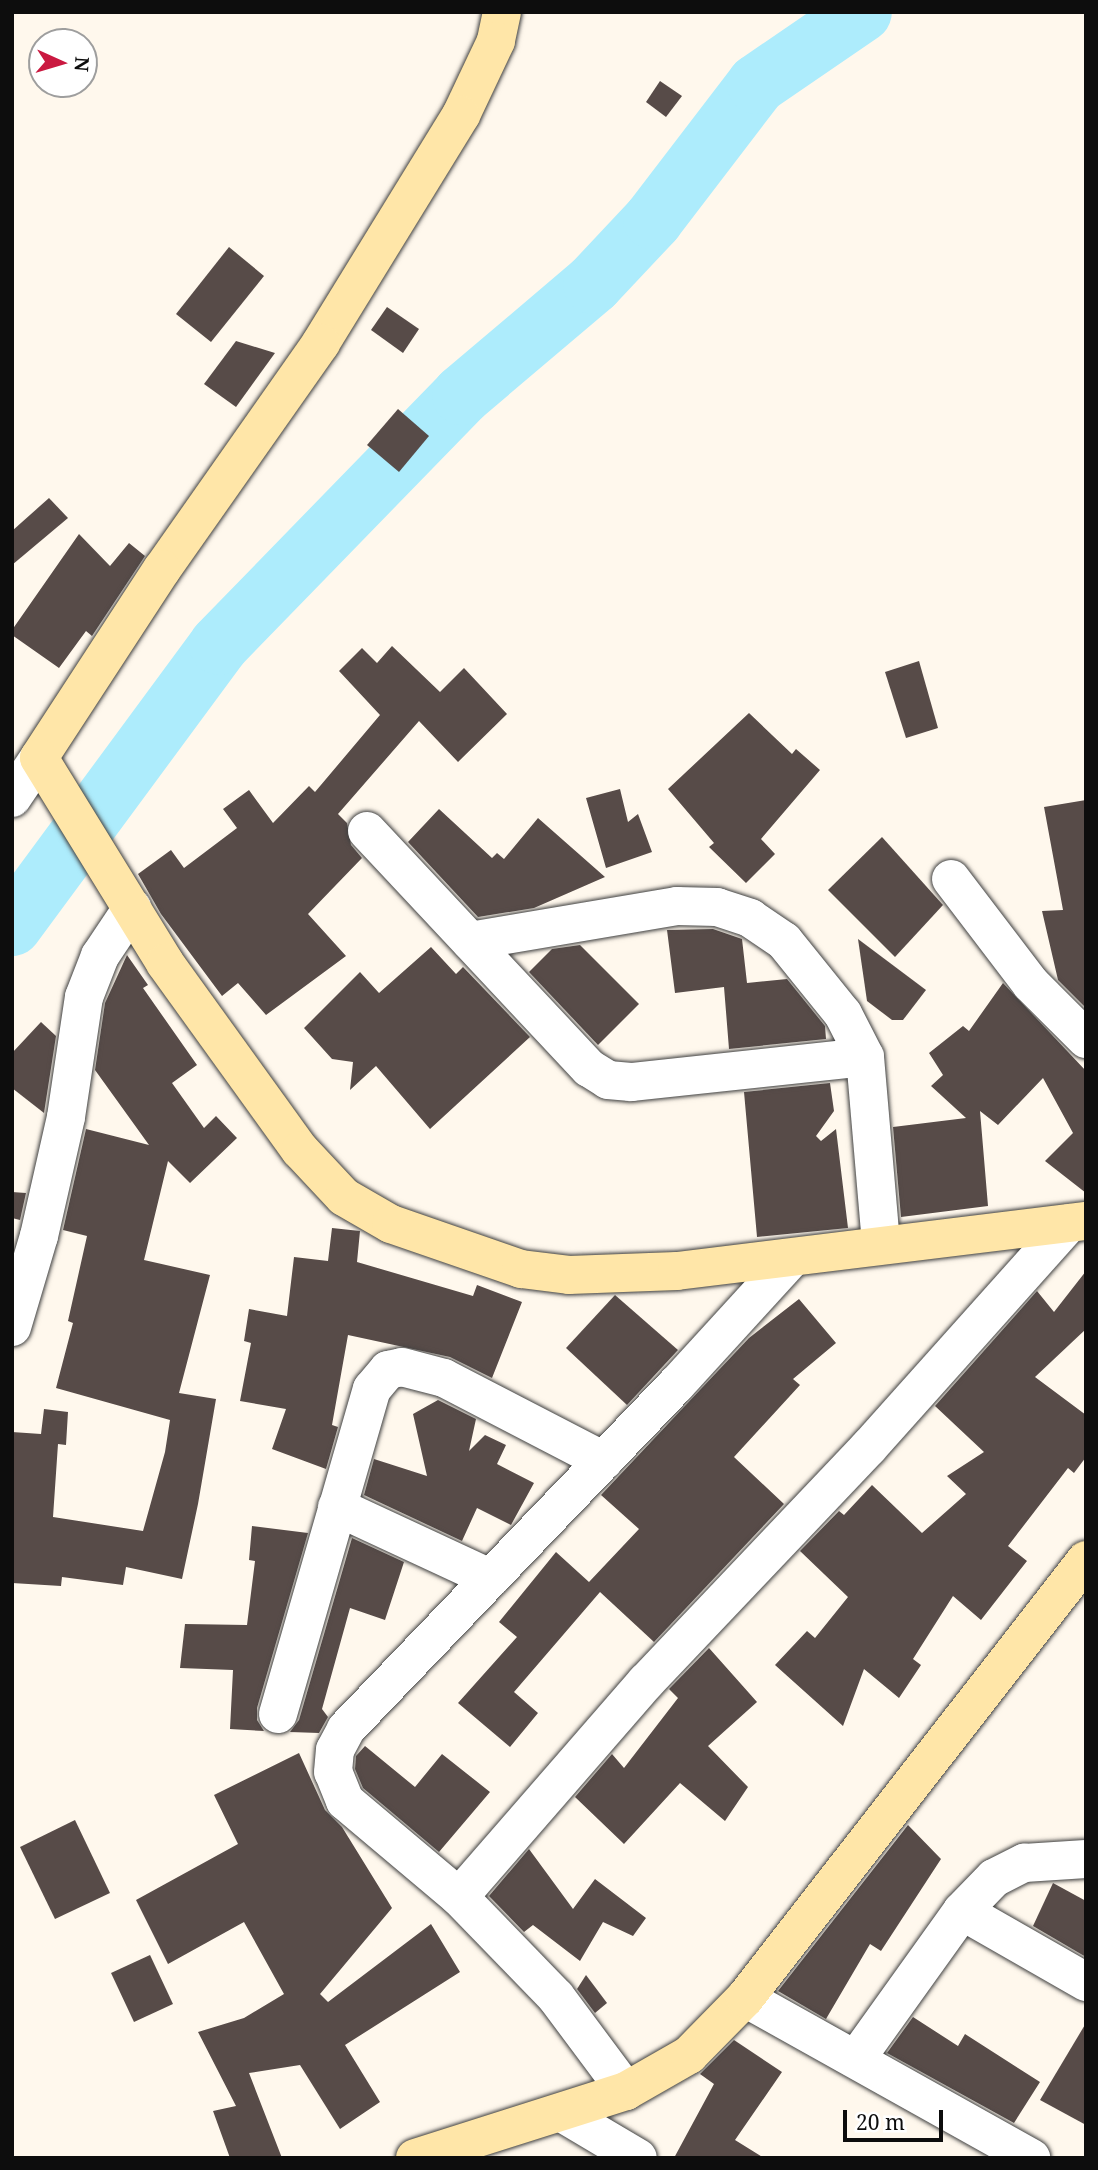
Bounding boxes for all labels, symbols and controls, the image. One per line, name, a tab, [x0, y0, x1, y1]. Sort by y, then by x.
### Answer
north arrow	[28, 28, 98, 98]
text: N	[68, 56, 95, 73]
scale bar	[846, 2096, 946, 2140]
text: 20 m	[856, 2108, 905, 2136]

